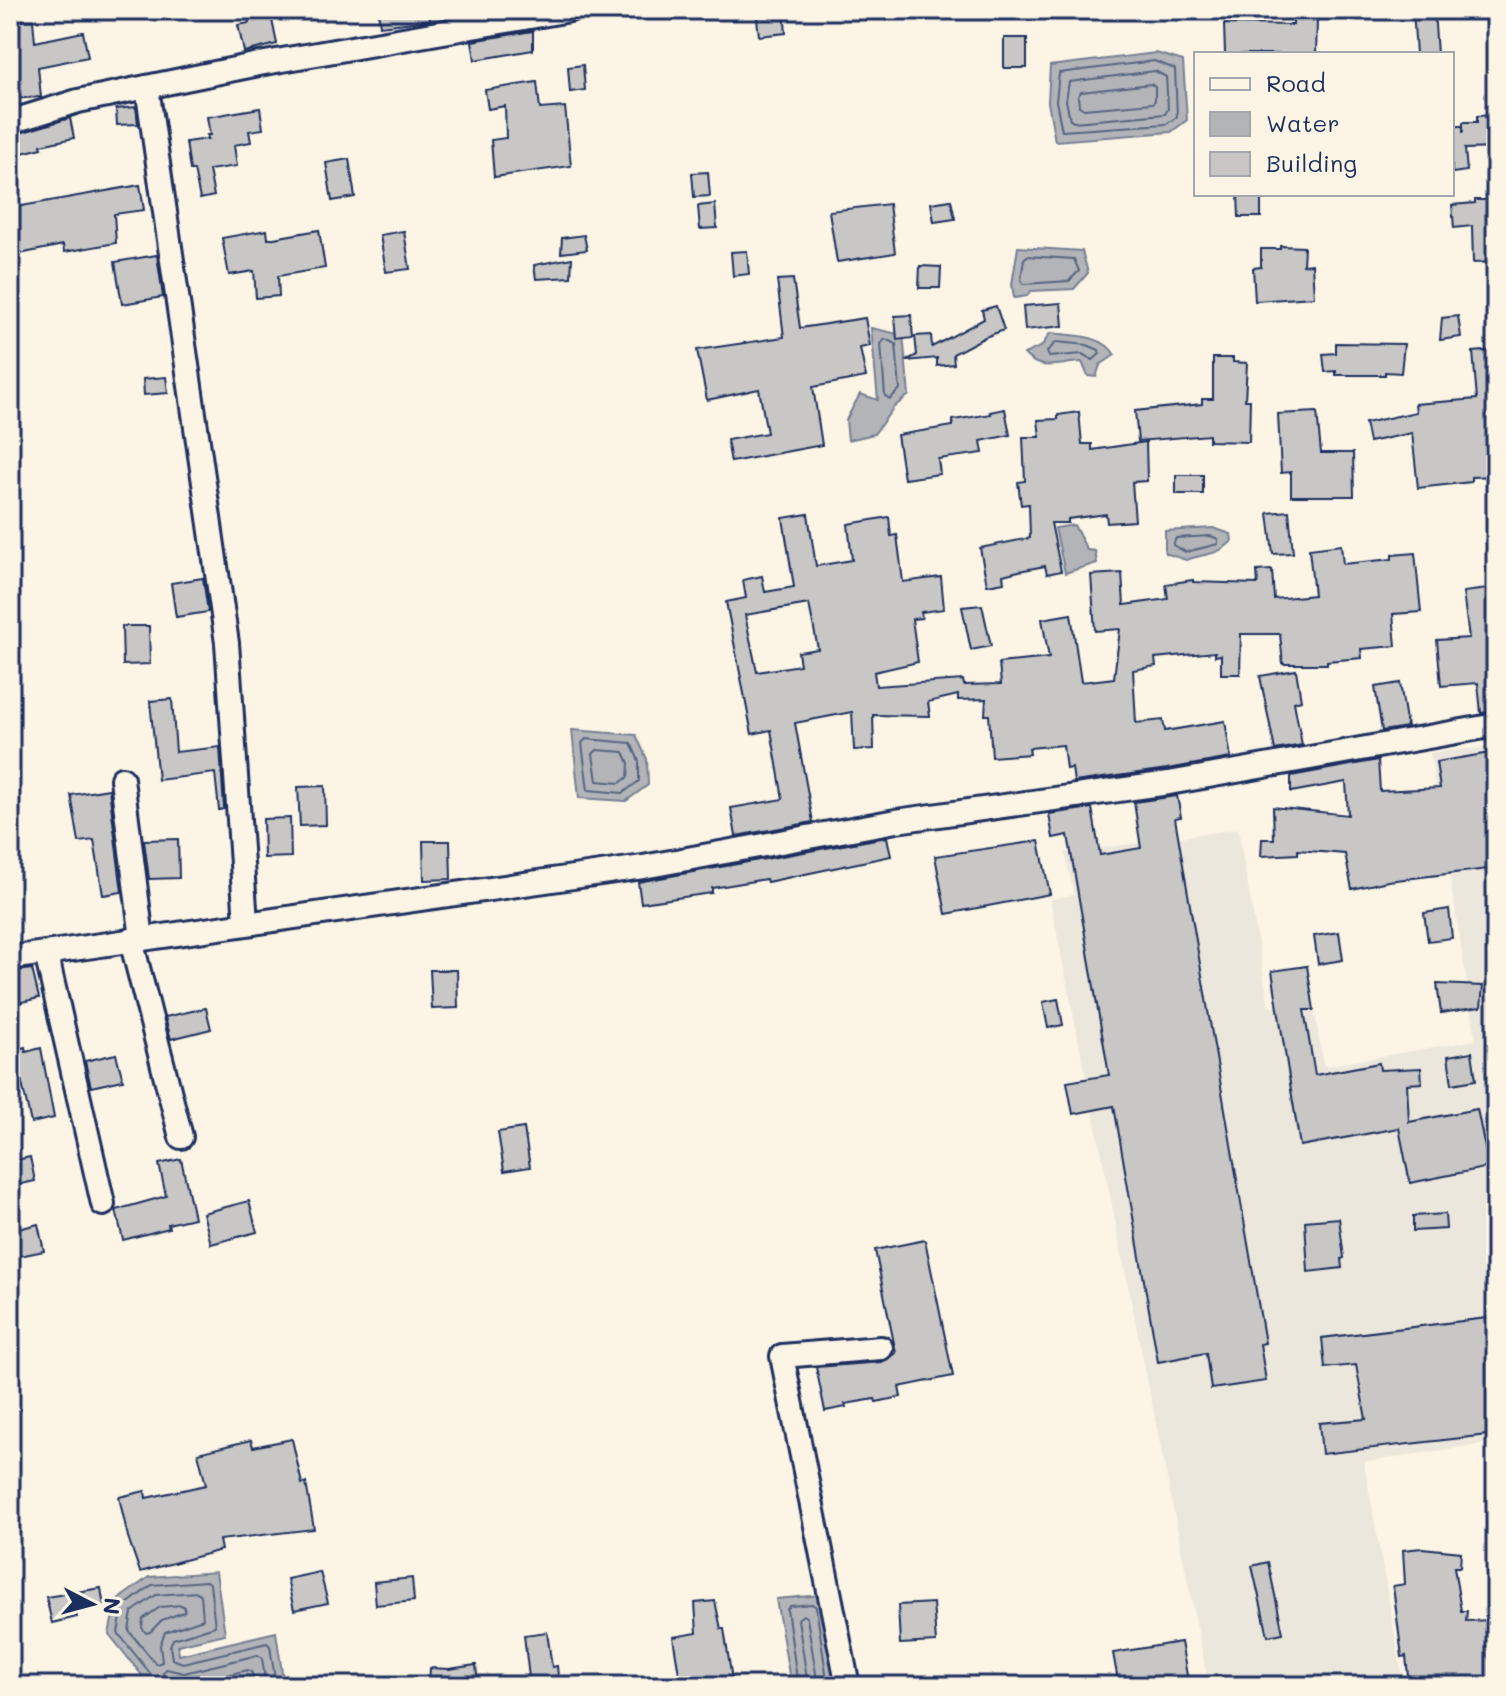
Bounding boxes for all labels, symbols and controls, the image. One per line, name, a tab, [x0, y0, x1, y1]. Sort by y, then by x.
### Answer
legend	[1194, 52, 1454, 196]
text: Road	[1266, 67, 1326, 98]
text: Water	[1266, 107, 1340, 138]
text: Building	[1266, 147, 1357, 178]
north arrow	[52, 1564, 132, 1644]
text: N	[97, 1596, 128, 1616]

